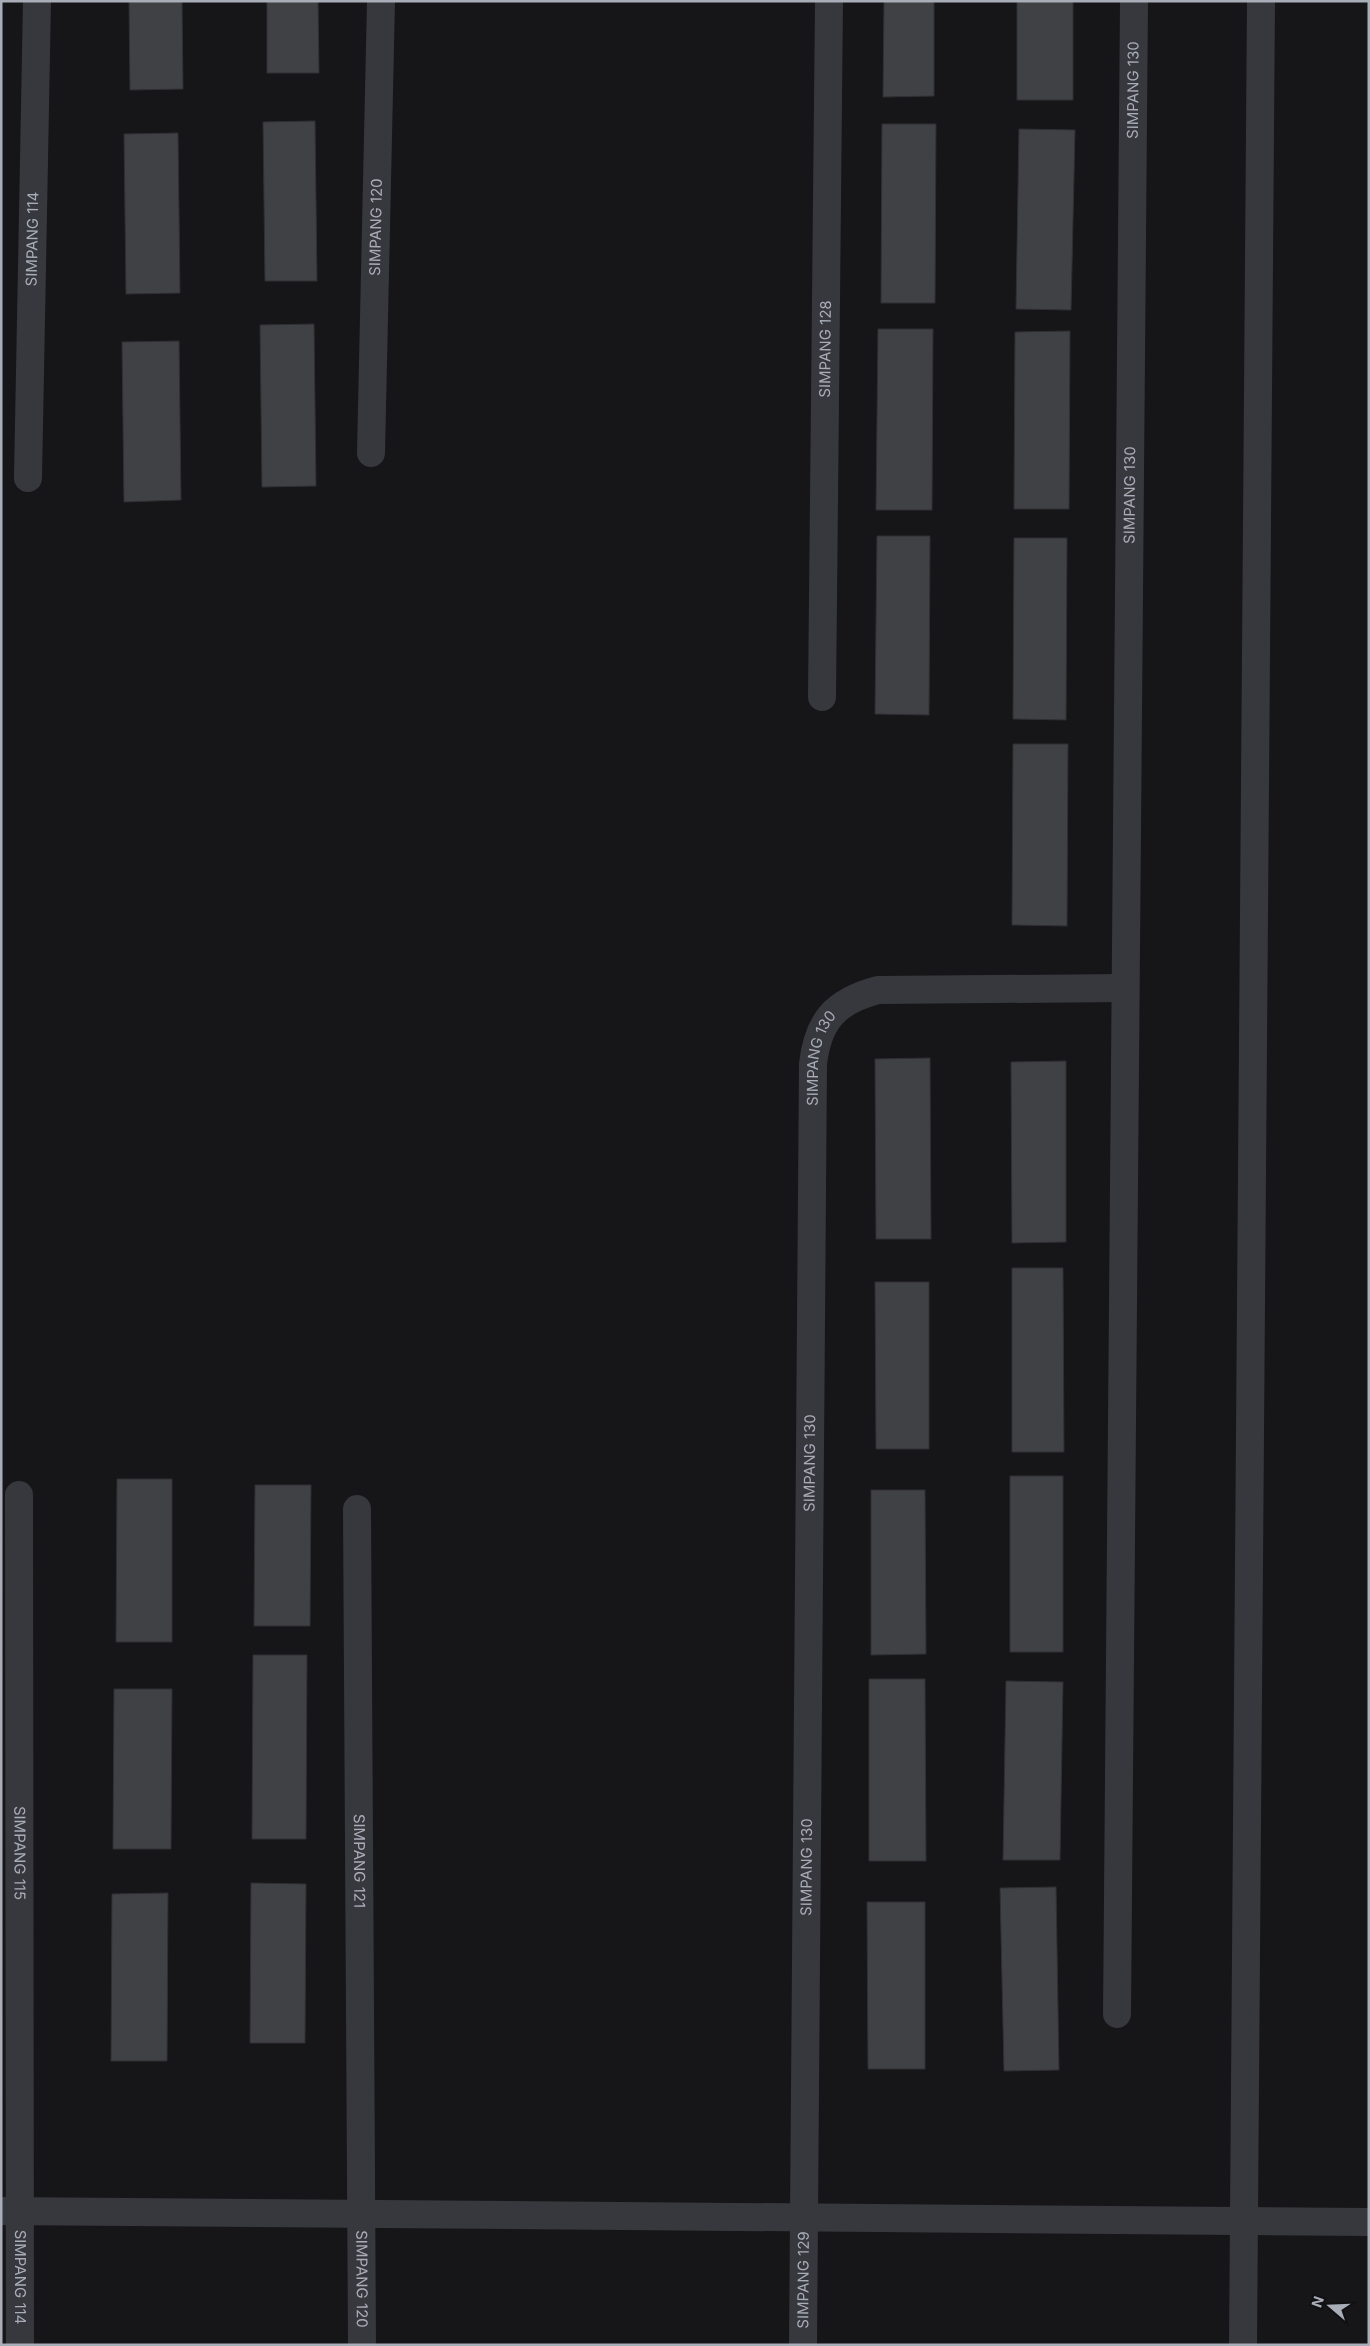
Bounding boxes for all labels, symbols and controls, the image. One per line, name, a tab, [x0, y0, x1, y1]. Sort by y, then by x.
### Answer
street label: SIMPANG 130	[1123, 41, 1143, 139]
street label: SIMPANG 120	[365, 178, 386, 276]
street label: SIMPANG 114	[22, 192, 42, 287]
street label: SIMPANG 128	[815, 300, 835, 398]
street label: SIMPANG 130	[1119, 446, 1139, 544]
street label: SIMPANG 130	[803, 1007, 840, 1106]
street label: SIMPANG 130	[800, 1414, 819, 1512]
street label: SIMPANG 115	[10, 1806, 29, 1900]
street label: SIMPANG 121	[350, 1814, 369, 1908]
street label: SIMPANG 130	[796, 1818, 816, 1916]
street label: SIMPANG 114	[11, 2230, 30, 2324]
street label: SIMPANG 120	[352, 2230, 372, 2328]
street label: SIMPANG 129	[793, 2231, 813, 2329]
north arrow	[1305, 2281, 1355, 2331]
text: N	[1307, 2294, 1327, 2309]

